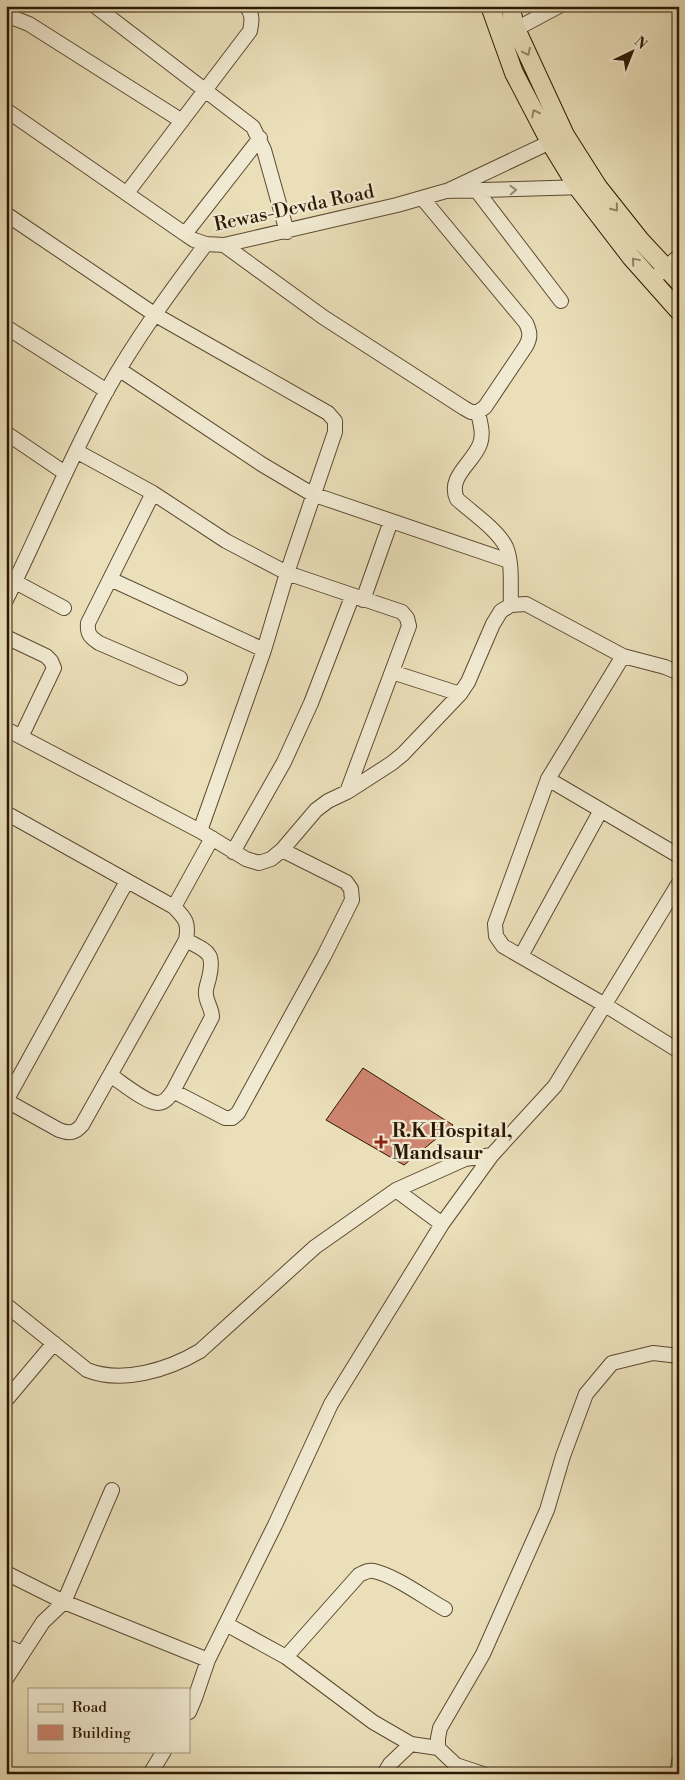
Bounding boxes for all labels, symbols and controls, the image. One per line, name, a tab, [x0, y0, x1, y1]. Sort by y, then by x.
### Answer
north arrow	[608, 28, 658, 78]
text: N	[630, 33, 650, 54]
one-way arrow	[520, 47, 531, 56]
one-way arrow	[530, 109, 541, 118]
street label: Rewas-Devda Road	[212, 179, 376, 237]
one-way arrow	[509, 185, 517, 195]
one-way arrow	[609, 202, 617, 211]
one-way arrow	[632, 258, 641, 267]
place label: R.K Hospital, Mandsaur	[392, 1119, 513, 1165]
marker: R.K Hospital, Mandsaur	[374, 1135, 388, 1149]
legend	[28, 1688, 190, 1752]
text: Road	[72, 1698, 107, 1717]
text: Building	[71, 1724, 131, 1743]

